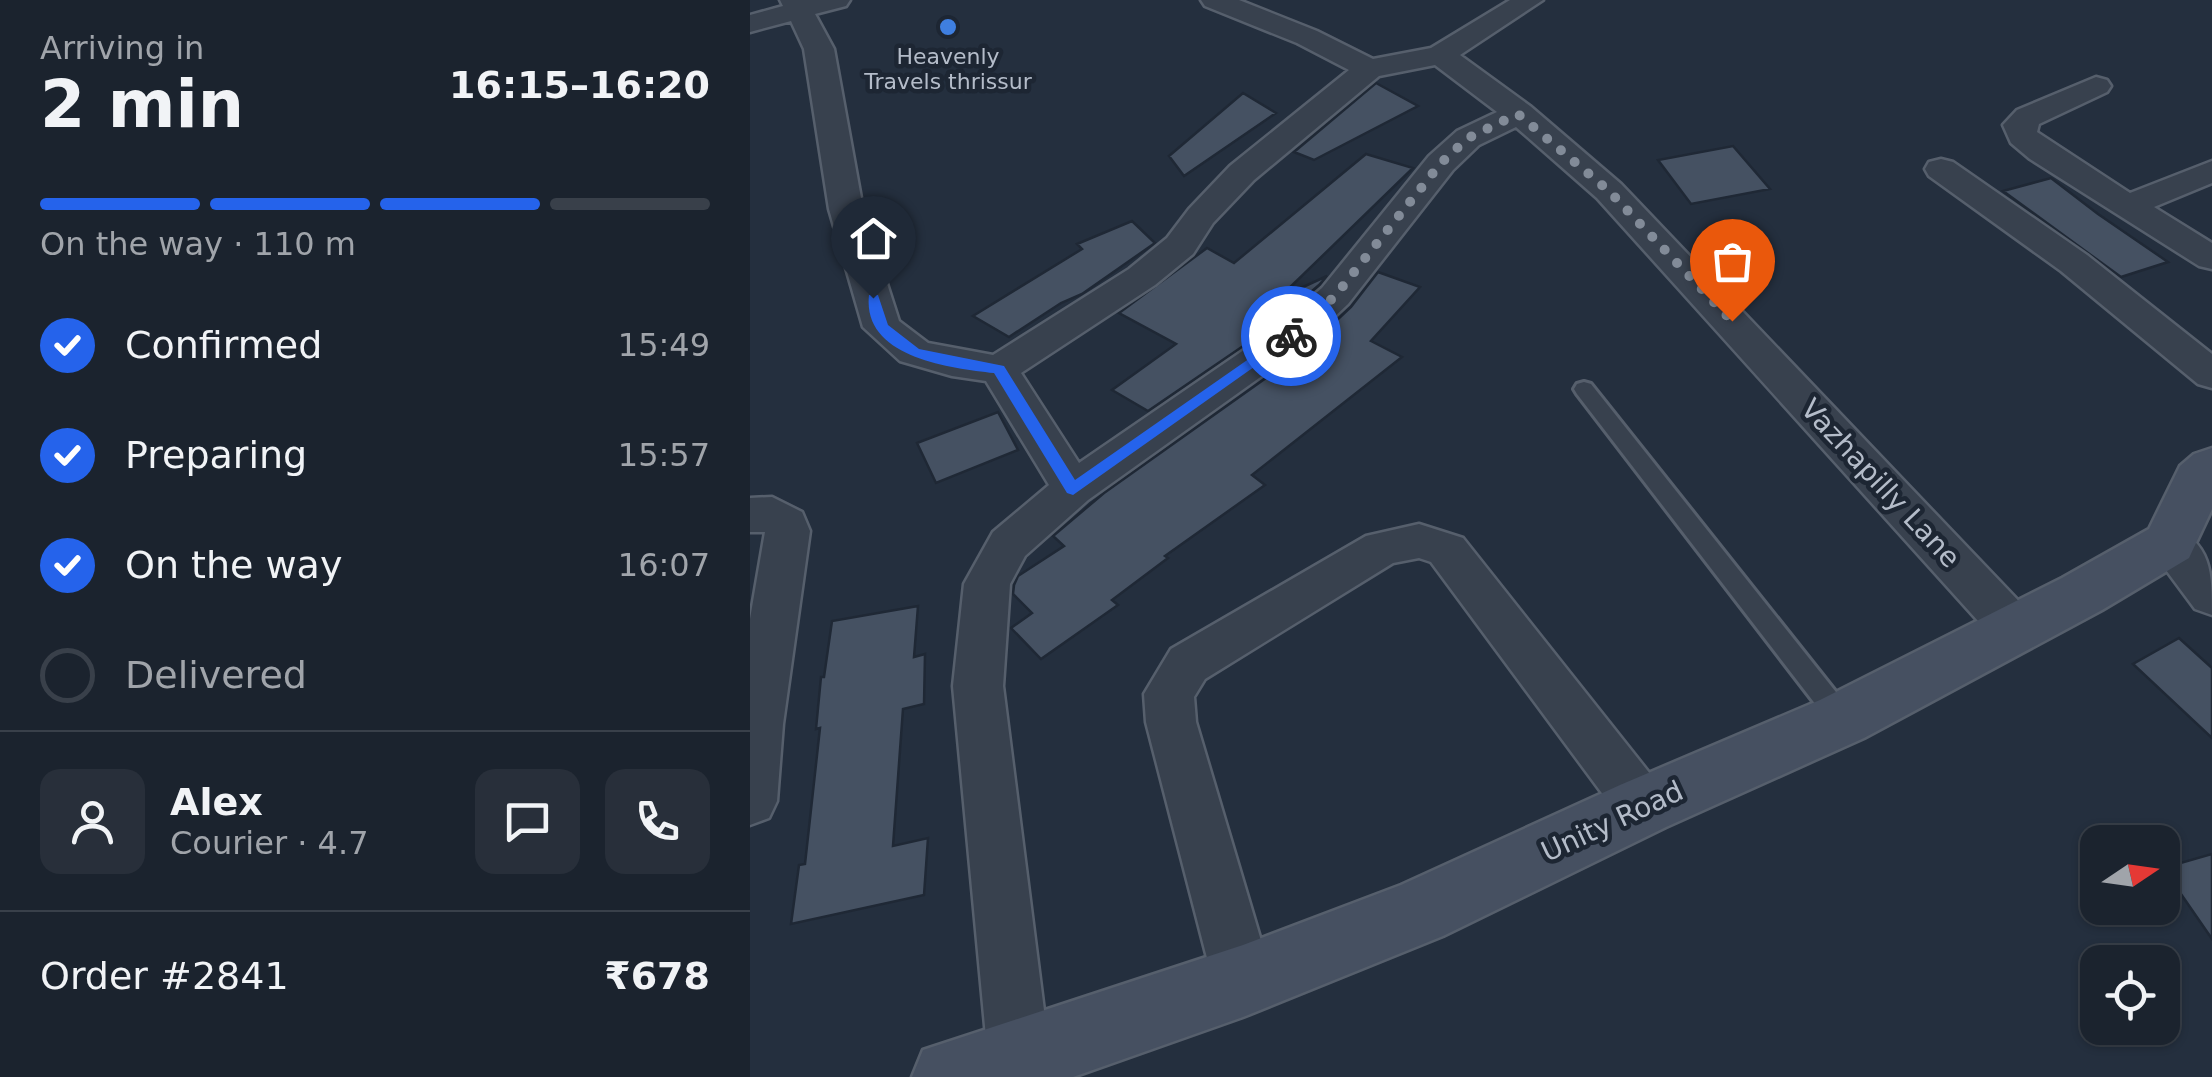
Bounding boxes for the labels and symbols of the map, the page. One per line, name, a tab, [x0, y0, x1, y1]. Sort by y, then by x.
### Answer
marker: Heavenly Travels thrissur	[937, 16, 959, 38]
place label: Heavenly Travels thrissur	[863, 44, 1033, 94]
pin	[831, 196, 916, 299]
pin	[1690, 219, 1775, 322]
courier	[1241, 286, 1341, 386]
street label: Vazhapilly Lane	[1794, 392, 1967, 574]
street label: Unity Road	[1536, 774, 1688, 869]
north arrow	[2080, 825, 2180, 925]

